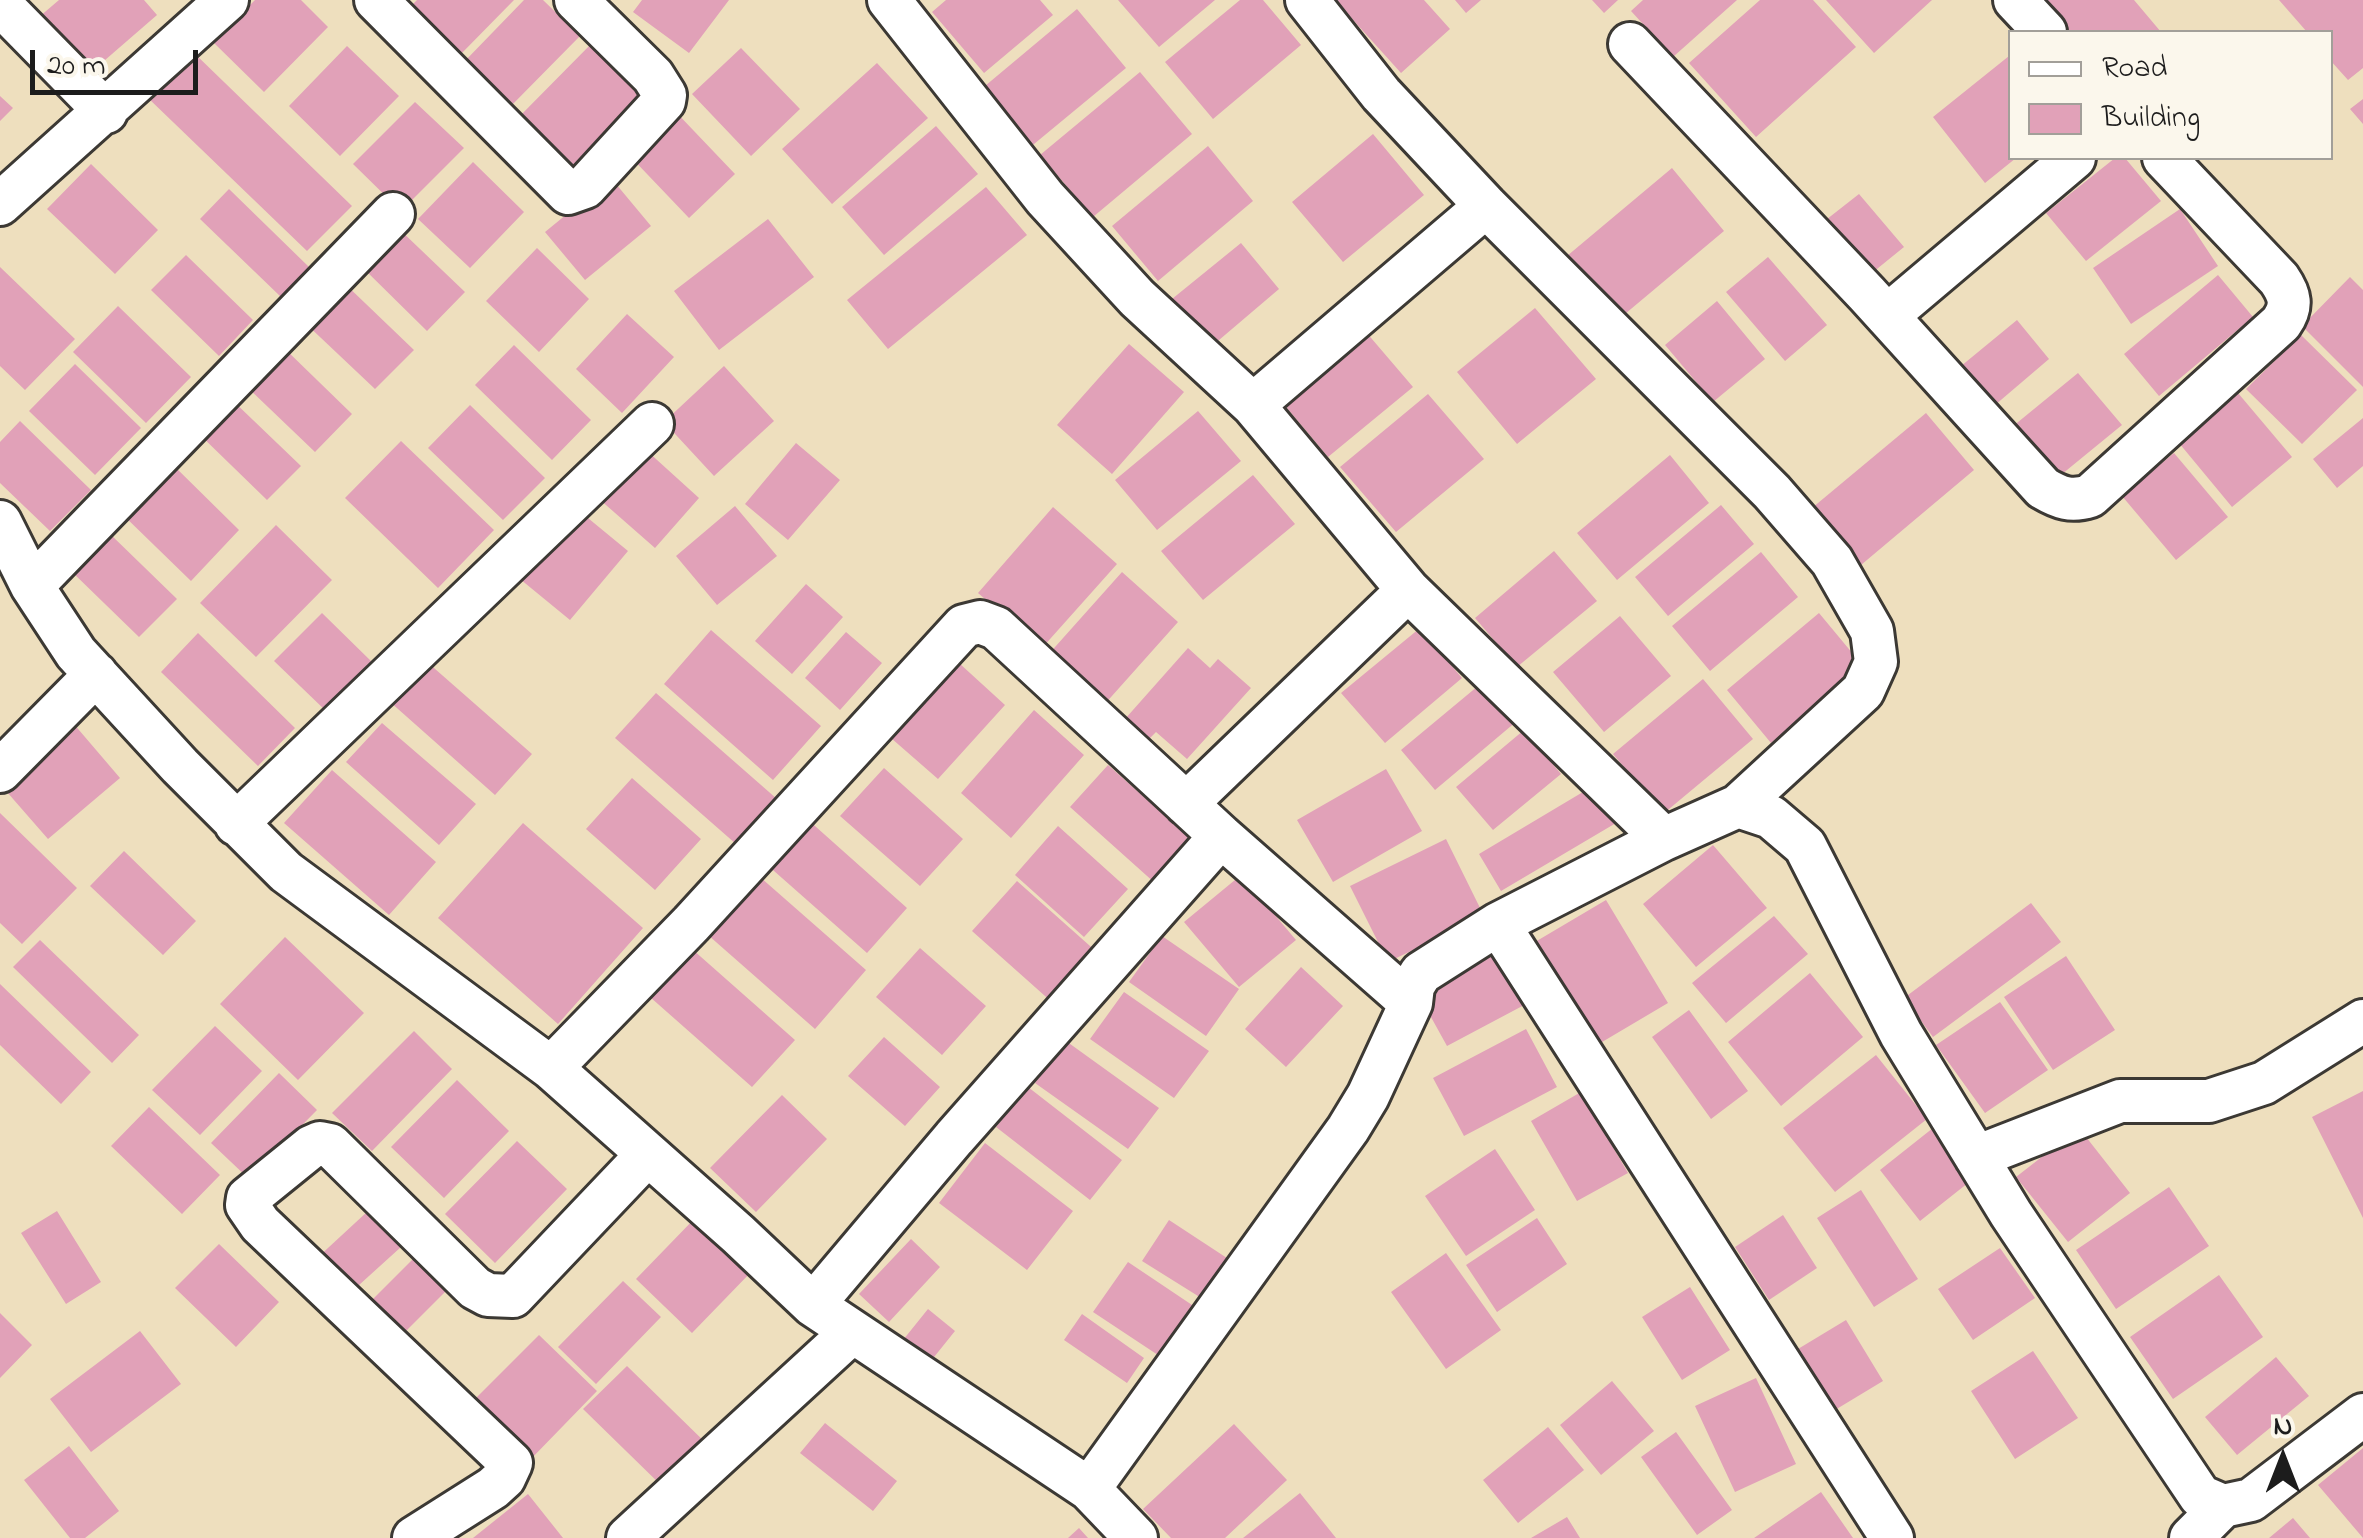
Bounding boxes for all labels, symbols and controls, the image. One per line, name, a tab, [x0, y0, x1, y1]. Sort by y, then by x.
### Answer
scale bar	[35, 30, 202, 92]
legend	[2008, 30, 2333, 160]
text: 20 m	[47, 45, 106, 89]
text: Road	[2102, 47, 2167, 91]
text: Building	[2102, 97, 2200, 141]
text: N	[2274, 1407, 2292, 1448]
north arrow	[2233, 1408, 2333, 1508]

